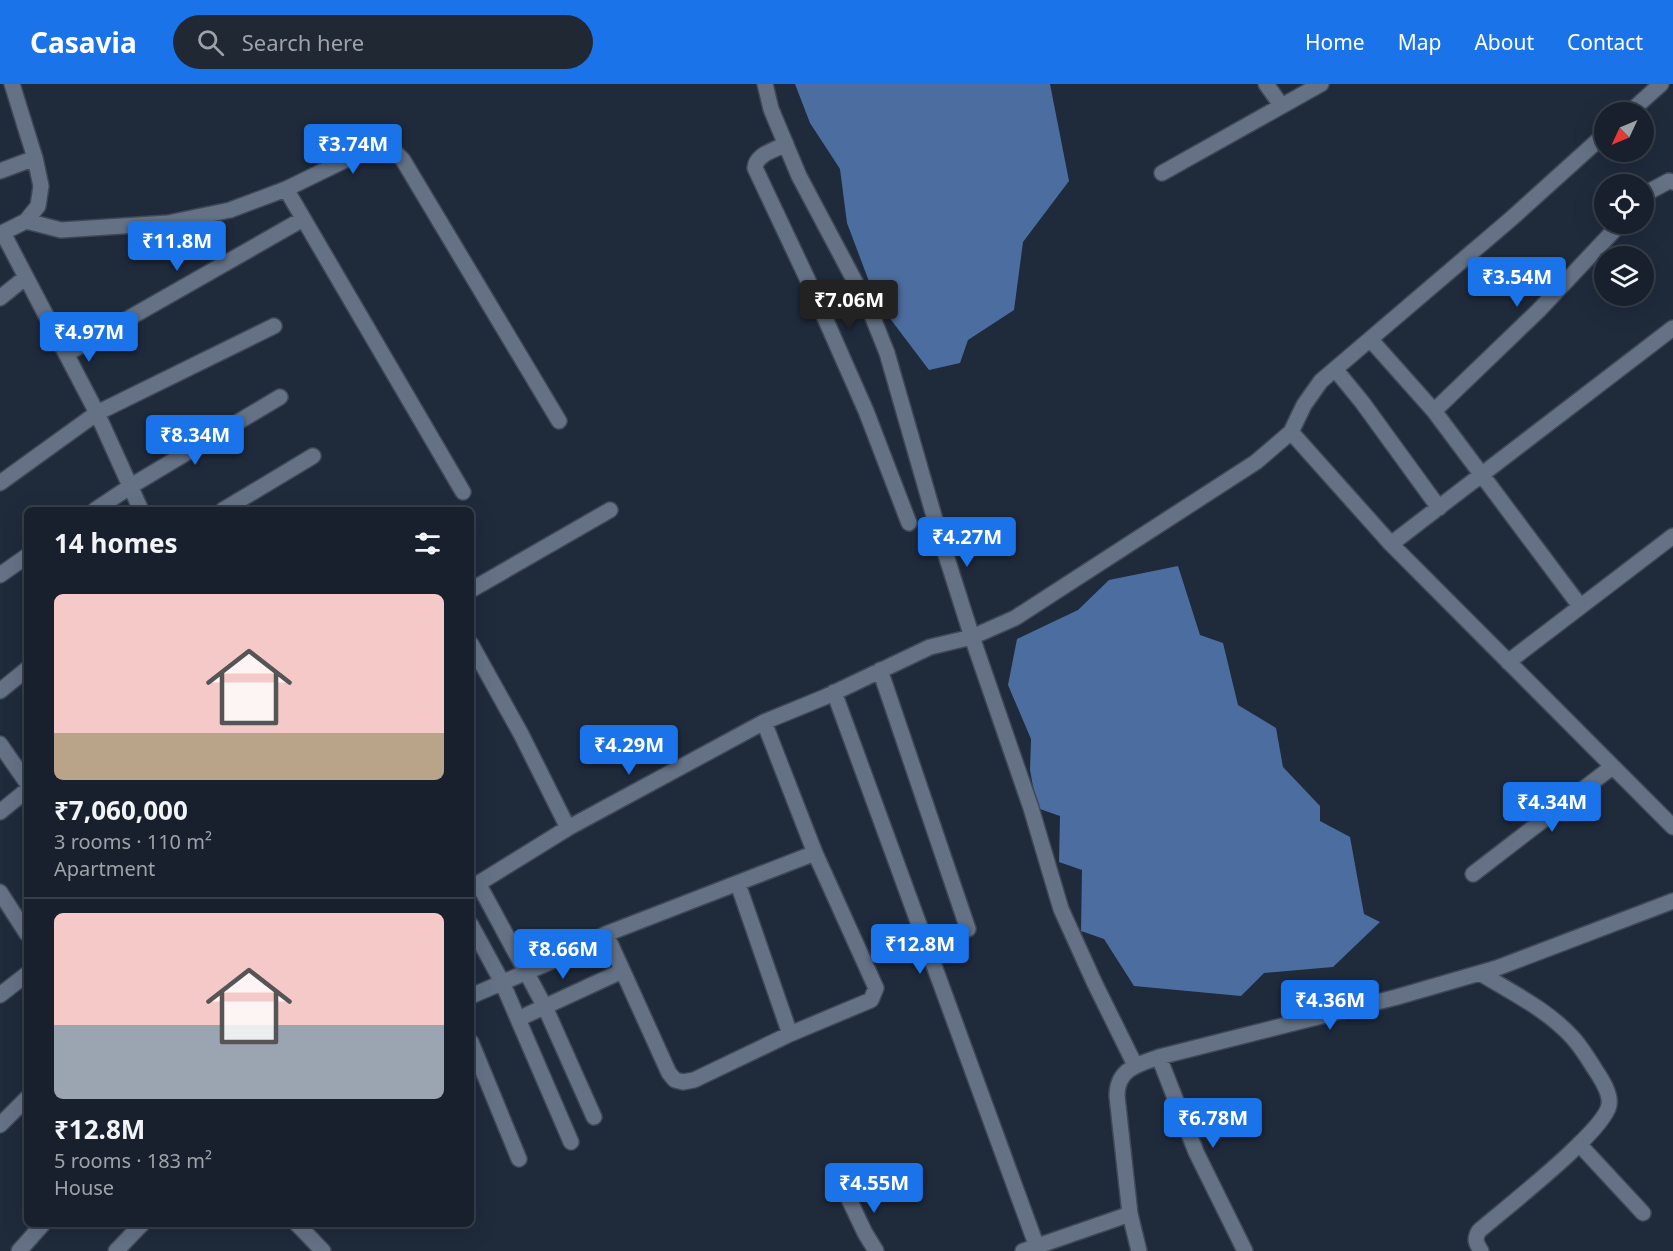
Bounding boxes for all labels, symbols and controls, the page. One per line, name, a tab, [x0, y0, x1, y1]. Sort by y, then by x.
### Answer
search box	[173, 15, 593, 69]
text: Casavia	[30, 23, 137, 61]
icon: search	[194, 26, 227, 59]
text: Search here	[242, 27, 364, 57]
text: Home	[1305, 28, 1365, 56]
text: Map	[1398, 28, 1441, 56]
text: About	[1474, 28, 1534, 56]
text: Contact	[1567, 28, 1643, 56]
north arrow	[1594, 102, 1654, 162]
map controls	[1594, 102, 1654, 306]
pin: ₹3.74M	[304, 124, 402, 175]
text: ₹3.74M	[318, 130, 388, 157]
button: locate	[1594, 174, 1654, 234]
pin: ₹11.8M	[128, 221, 226, 272]
text: ₹11.8M	[142, 227, 212, 254]
button: layers	[1594, 246, 1654, 306]
pin: ₹3.54M	[1468, 257, 1566, 308]
text: ₹3.54M	[1482, 263, 1552, 290]
pin: ₹7.06M	[800, 280, 898, 331]
text: ₹7.06M	[814, 286, 884, 313]
pin: ₹4.97M	[40, 312, 138, 363]
text: ₹4.97M	[54, 318, 124, 345]
pin: ₹8.34M	[146, 415, 244, 466]
text: ₹8.34M	[160, 421, 230, 448]
pin: ₹4.27M	[918, 517, 1016, 568]
text: ₹4.27M	[932, 523, 1002, 550]
text: 14 homes	[54, 525, 178, 561]
icon: filters	[411, 527, 444, 560]
icon: home	[195, 633, 303, 741]
pin: ₹4.29M	[580, 725, 678, 776]
text: ₹4.29M	[594, 731, 664, 758]
pin: ₹4.34M	[1503, 782, 1601, 833]
text: ₹4.34M	[1517, 788, 1587, 815]
text: ₹7,060,000	[54, 792, 188, 828]
text: 3 rooms · 110 m²	[54, 828, 212, 855]
text: Apartment	[54, 855, 155, 882]
pin: ₹12.8M	[871, 924, 969, 975]
pin: ₹8.66M	[514, 929, 612, 980]
text: ₹12.8M	[885, 930, 955, 957]
text: ₹8.66M	[528, 935, 598, 962]
icon: home	[195, 952, 303, 1060]
pin: ₹4.36M	[1281, 980, 1379, 1031]
text: ₹4.36M	[1295, 986, 1365, 1013]
pin: ₹6.78M	[1164, 1098, 1262, 1149]
text: ₹6.78M	[1178, 1104, 1248, 1131]
text: ₹12.8M	[54, 1111, 145, 1147]
text: 5 rooms · 183 m²	[54, 1147, 212, 1174]
pin: ₹4.55M	[825, 1163, 923, 1214]
text: ₹4.55M	[839, 1169, 909, 1196]
text: House	[54, 1174, 114, 1201]

